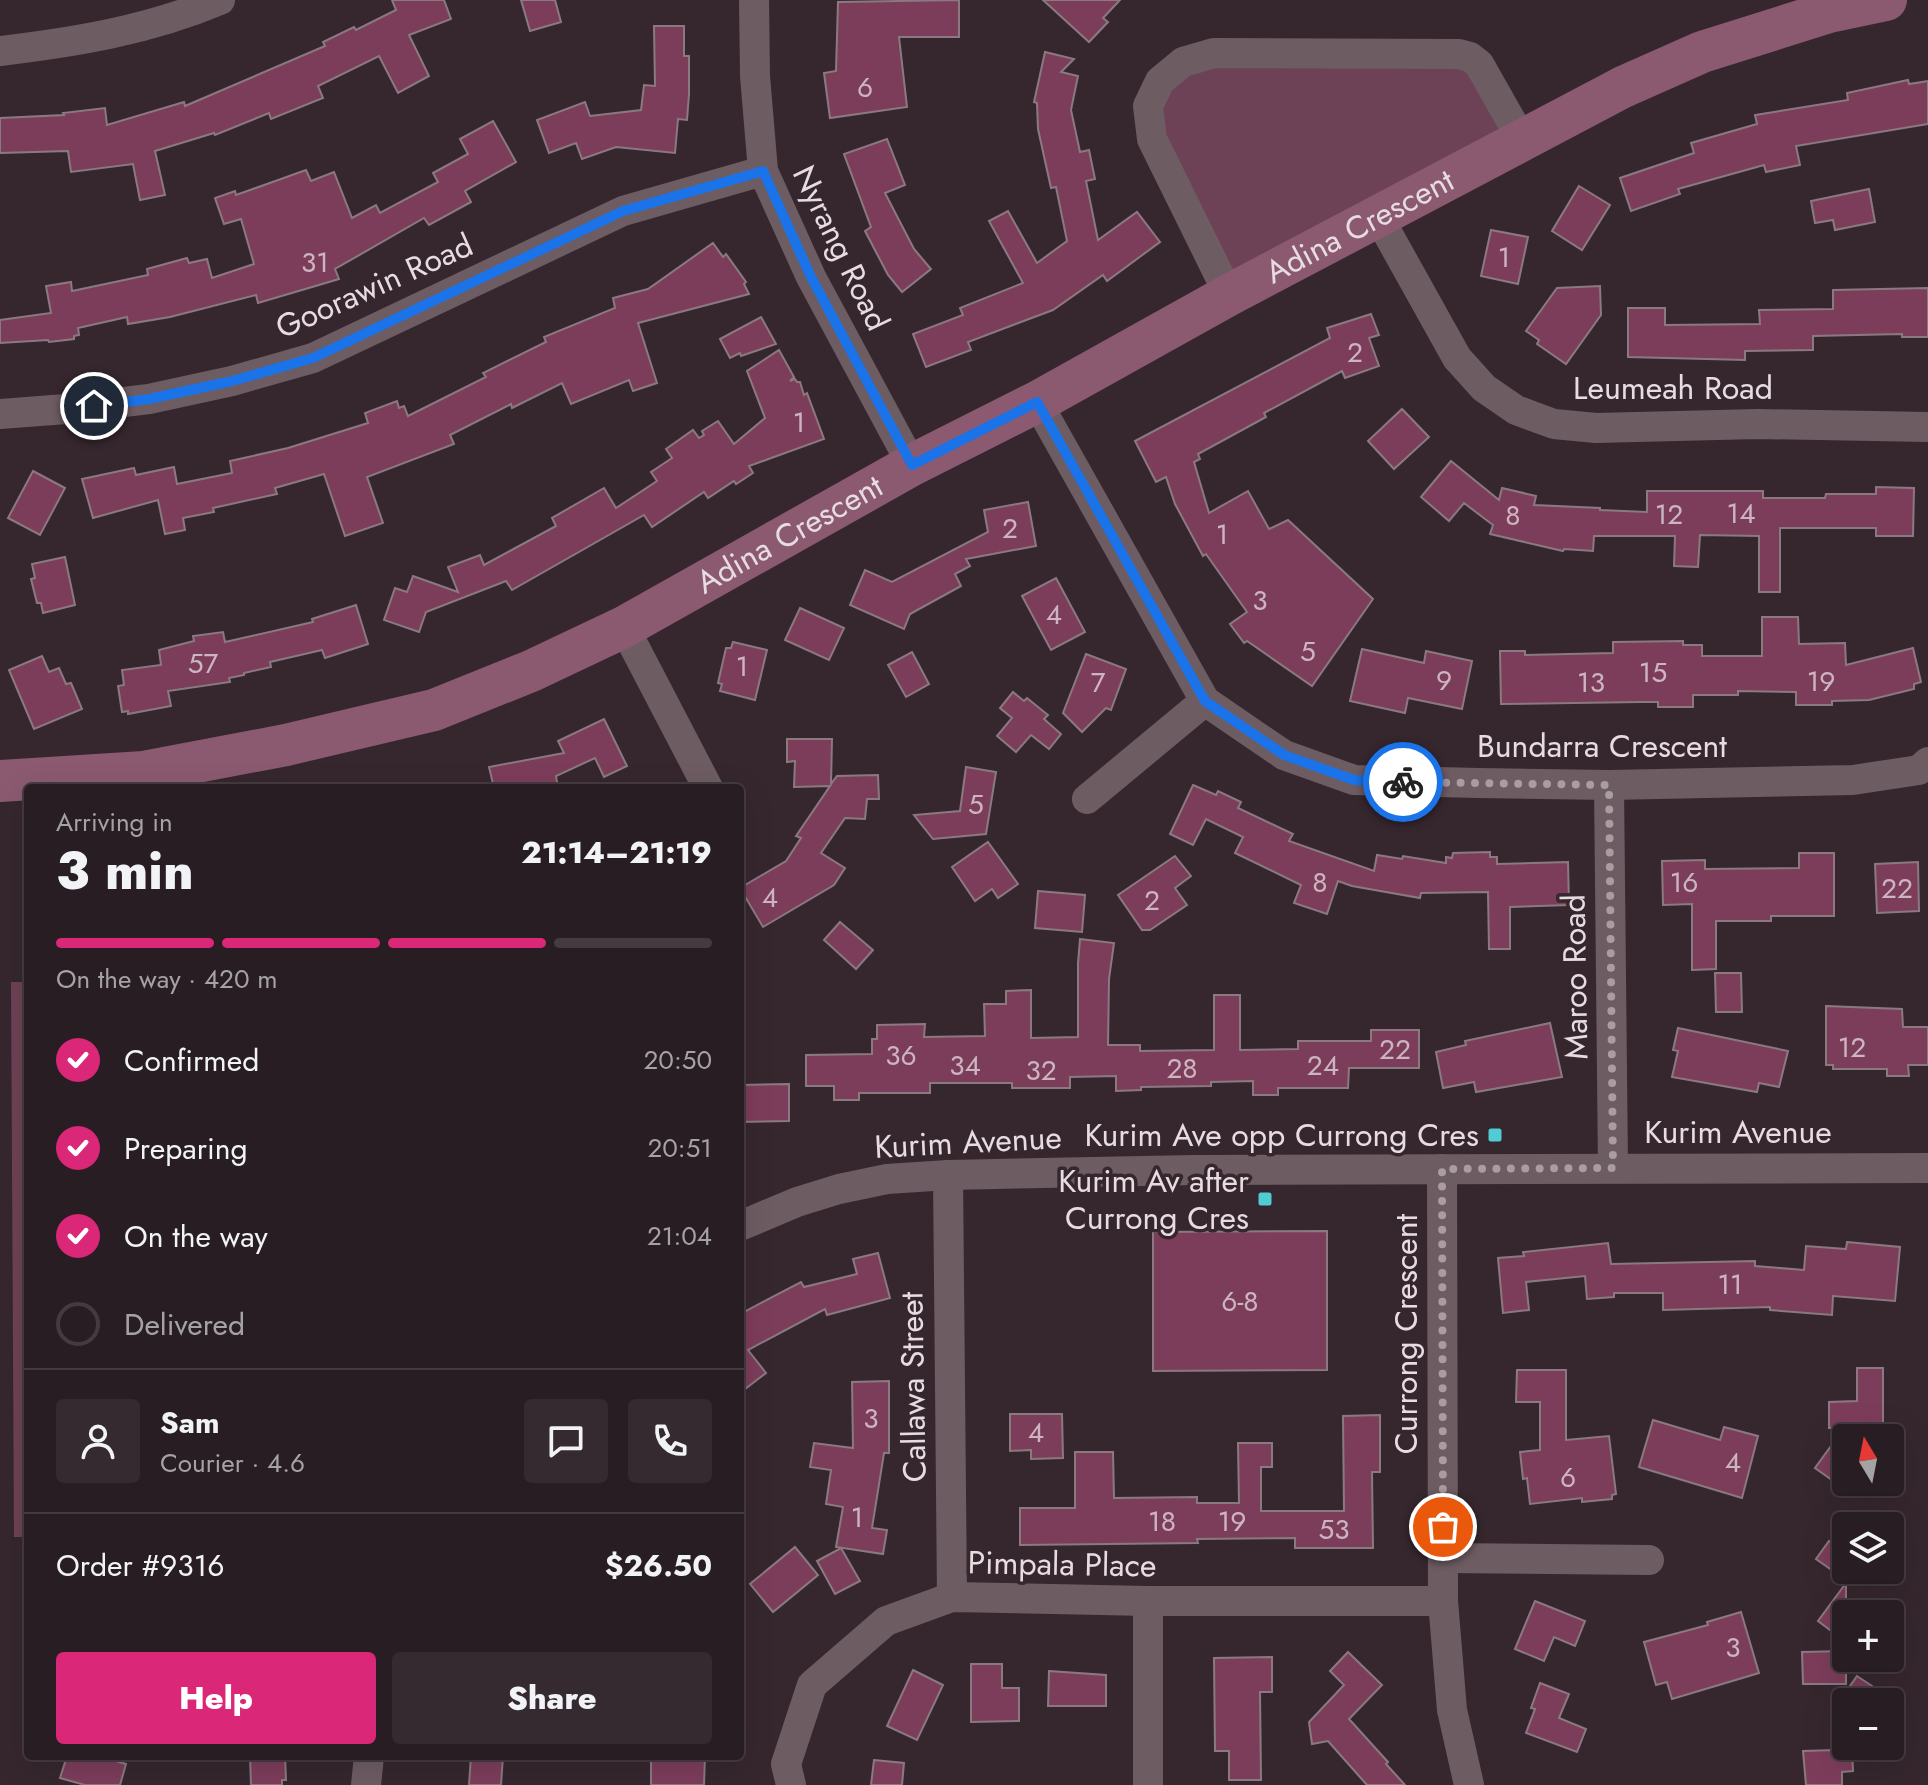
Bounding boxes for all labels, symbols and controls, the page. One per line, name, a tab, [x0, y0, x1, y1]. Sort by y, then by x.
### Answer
house number: 6	[857, 67, 873, 108]
street label: Adina Crescent	[1257, 157, 1462, 295]
street label: Nyrang Road	[781, 158, 901, 338]
street label: Goorawin Road	[268, 222, 480, 350]
house number: 1	[1498, 237, 1510, 278]
house number: 31	[301, 242, 329, 283]
house number: 2	[1347, 332, 1363, 373]
street label: Leumeah Road	[1573, 365, 1773, 411]
pin	[60, 372, 128, 440]
icon: home	[72, 384, 116, 428]
house number: 1	[793, 402, 805, 443]
street label: Adina Crescent	[688, 463, 891, 605]
house number: 14	[1727, 493, 1755, 534]
house number: 12	[1655, 494, 1683, 535]
house number: 8	[1505, 495, 1521, 536]
house number: 2	[1002, 508, 1018, 549]
house number: 1	[1216, 514, 1228, 555]
house number: 3	[1252, 580, 1268, 621]
house number: 4	[1046, 594, 1062, 635]
house number: 5	[1300, 631, 1316, 672]
house number: 57	[188, 643, 219, 684]
house number: 1	[736, 646, 748, 687]
house number: 15	[1639, 652, 1667, 693]
house number: 9	[1436, 660, 1452, 701]
house number: 19	[1807, 661, 1835, 702]
house number: 7	[1091, 662, 1106, 703]
house number: 13	[1577, 662, 1605, 703]
street label: Bundarra Crescent	[1477, 723, 1727, 769]
courier	[1363, 742, 1443, 822]
icon: bike	[1381, 760, 1425, 804]
house number: 5	[968, 784, 984, 825]
text: Arriving in	[56, 803, 173, 841]
text: 21:14–21:19	[521, 831, 712, 874]
text: 3 min	[56, 833, 194, 909]
house number: 8	[1312, 862, 1328, 903]
house number: 16	[1670, 862, 1698, 903]
house number: 22	[1881, 868, 1913, 909]
house number: 4	[762, 877, 778, 918]
house number: 2	[1144, 880, 1160, 921]
street label: Maroo Road	[1551, 894, 1599, 1060]
text: On the way · 420 m	[56, 960, 278, 998]
house number: 12	[1838, 1027, 1866, 1068]
house number: 22	[1379, 1029, 1411, 1070]
house number: 36	[885, 1035, 917, 1076]
icon: check	[56, 1038, 100, 1082]
text: Confirmed	[124, 1039, 259, 1082]
text: 20:50	[644, 1041, 712, 1079]
house number: 34	[949, 1045, 981, 1086]
house number: 24	[1307, 1045, 1339, 1086]
house number: 28	[1166, 1048, 1198, 1089]
house number: 32	[1025, 1050, 1057, 1091]
street label: Kurim Avenue	[1644, 1109, 1832, 1155]
place label: Kurim Ave opp Currong Cres	[1084, 1112, 1479, 1158]
street label: Kurim Avenue	[873, 1114, 1063, 1170]
icon: check	[56, 1126, 100, 1170]
marker: Kurim Ave opp Currong Cres	[1486, 1126, 1504, 1144]
text: Preparing	[124, 1127, 248, 1170]
text: 20:51	[647, 1129, 712, 1167]
place label: Kurim Av after Currong Cres	[1058, 1158, 1249, 1241]
marker: Kurim Av after Currong Cres	[1256, 1190, 1274, 1208]
icon: check	[56, 1214, 100, 1258]
street label: Currong Crescent	[1383, 1214, 1429, 1454]
text: On the way	[124, 1215, 268, 1258]
text: 21:04	[647, 1217, 712, 1255]
house number: 11	[1717, 1264, 1743, 1305]
house number: 6-8	[1221, 1281, 1259, 1322]
street label: Callawa Street	[888, 1291, 938, 1483]
text: Delivered	[124, 1303, 245, 1346]
house number: 3	[863, 1398, 879, 1439]
button: person	[56, 1399, 140, 1483]
button: chat	[524, 1399, 608, 1483]
button: phone	[628, 1399, 712, 1483]
text: Sam	[160, 1401, 220, 1444]
house number: 4	[1028, 1412, 1044, 1453]
north arrow	[1832, 1424, 1904, 1496]
map controls	[1832, 1424, 1904, 1760]
house number: 4	[1725, 1442, 1741, 1483]
text: Courier · 4.6	[160, 1444, 305, 1482]
house number: 6	[1560, 1457, 1576, 1498]
pin	[1409, 1493, 1477, 1561]
house number: 1	[851, 1497, 863, 1538]
house number: 18	[1148, 1501, 1176, 1542]
house number: 19	[1218, 1501, 1246, 1542]
icon: bag	[1421, 1505, 1465, 1549]
house number: 53	[1318, 1509, 1350, 1550]
button: layers	[1832, 1512, 1904, 1584]
street label: Pimpala Place	[967, 1539, 1157, 1589]
text: Order #9316	[56, 1544, 224, 1587]
text: $26.50	[605, 1544, 712, 1587]
button: +	[1832, 1600, 1904, 1672]
house number: 3	[1725, 1627, 1741, 1668]
button: Help	[56, 1652, 376, 1744]
button: Share	[392, 1652, 712, 1744]
button: −	[1832, 1688, 1904, 1760]

